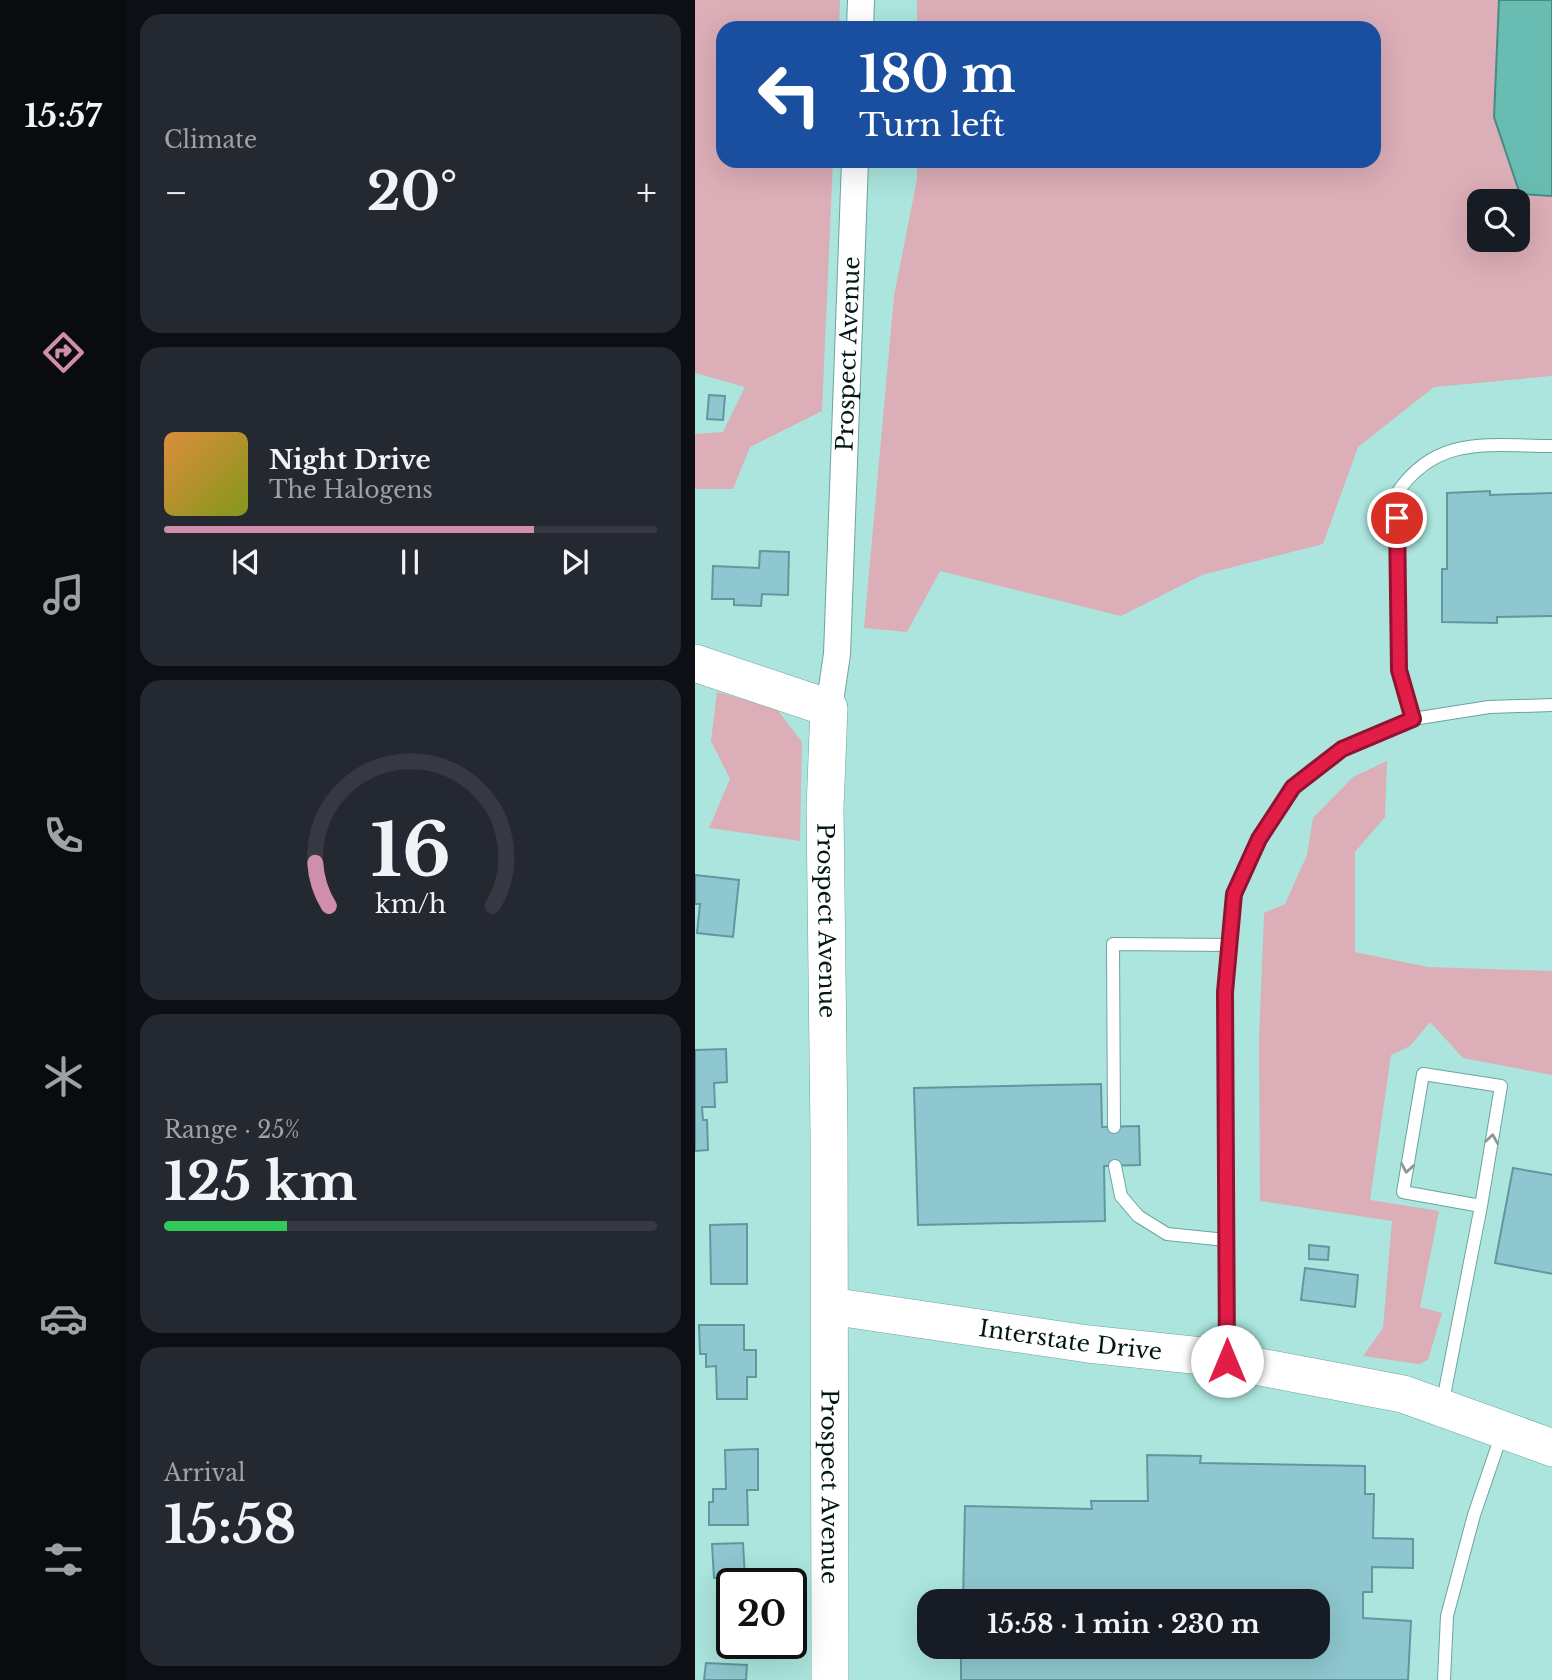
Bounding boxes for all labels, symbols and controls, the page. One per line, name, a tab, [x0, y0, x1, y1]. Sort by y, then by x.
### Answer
text: 180 m	[859, 44, 1016, 105]
icon: left	[744, 49, 835, 140]
text: 15:57	[24, 96, 102, 136]
text: Turn left	[859, 105, 1005, 145]
text: Climate	[164, 126, 257, 154]
text: 20°	[367, 160, 457, 224]
text: −	[164, 169, 188, 216]
text: +	[636, 169, 657, 216]
map controls	[1467, 189, 1530, 252]
button: search	[1467, 189, 1530, 252]
street label: Prospect Avenue	[830, 256, 866, 452]
icon: directions	[39, 328, 88, 377]
text: Night Drive	[269, 444, 431, 476]
text: The Halogens	[269, 476, 433, 504]
pin	[1367, 488, 1427, 548]
icon: arrive	[1378, 499, 1416, 537]
icon: previous	[227, 543, 265, 581]
icon: pause	[391, 543, 429, 581]
icon: next	[556, 543, 594, 581]
icon: music	[39, 570, 88, 619]
text: 16	[370, 805, 451, 896]
icon: phone	[39, 811, 88, 860]
street label: Prospect Avenue	[811, 823, 842, 1018]
text: km/h	[375, 889, 446, 920]
icon: climate	[39, 1052, 88, 1101]
text: Range · 25%	[164, 1116, 300, 1144]
one-way arrow	[1484, 1133, 1499, 1145]
text: 125 km	[164, 1150, 357, 1214]
one-way arrow	[1400, 1162, 1415, 1174]
icon: car	[39, 1294, 88, 1343]
street label: Interstate Drive	[977, 1314, 1164, 1366]
position arrow	[1190, 1324, 1264, 1398]
street label: Prospect Avenue	[815, 1389, 844, 1584]
text: Arrival	[164, 1459, 245, 1487]
text: 15:58	[164, 1493, 296, 1557]
icon: filters	[39, 1535, 88, 1584]
speed limit sign: 20	[716, 1568, 807, 1659]
text: 15:58 · 1 min · 230 m	[987, 1608, 1260, 1640]

